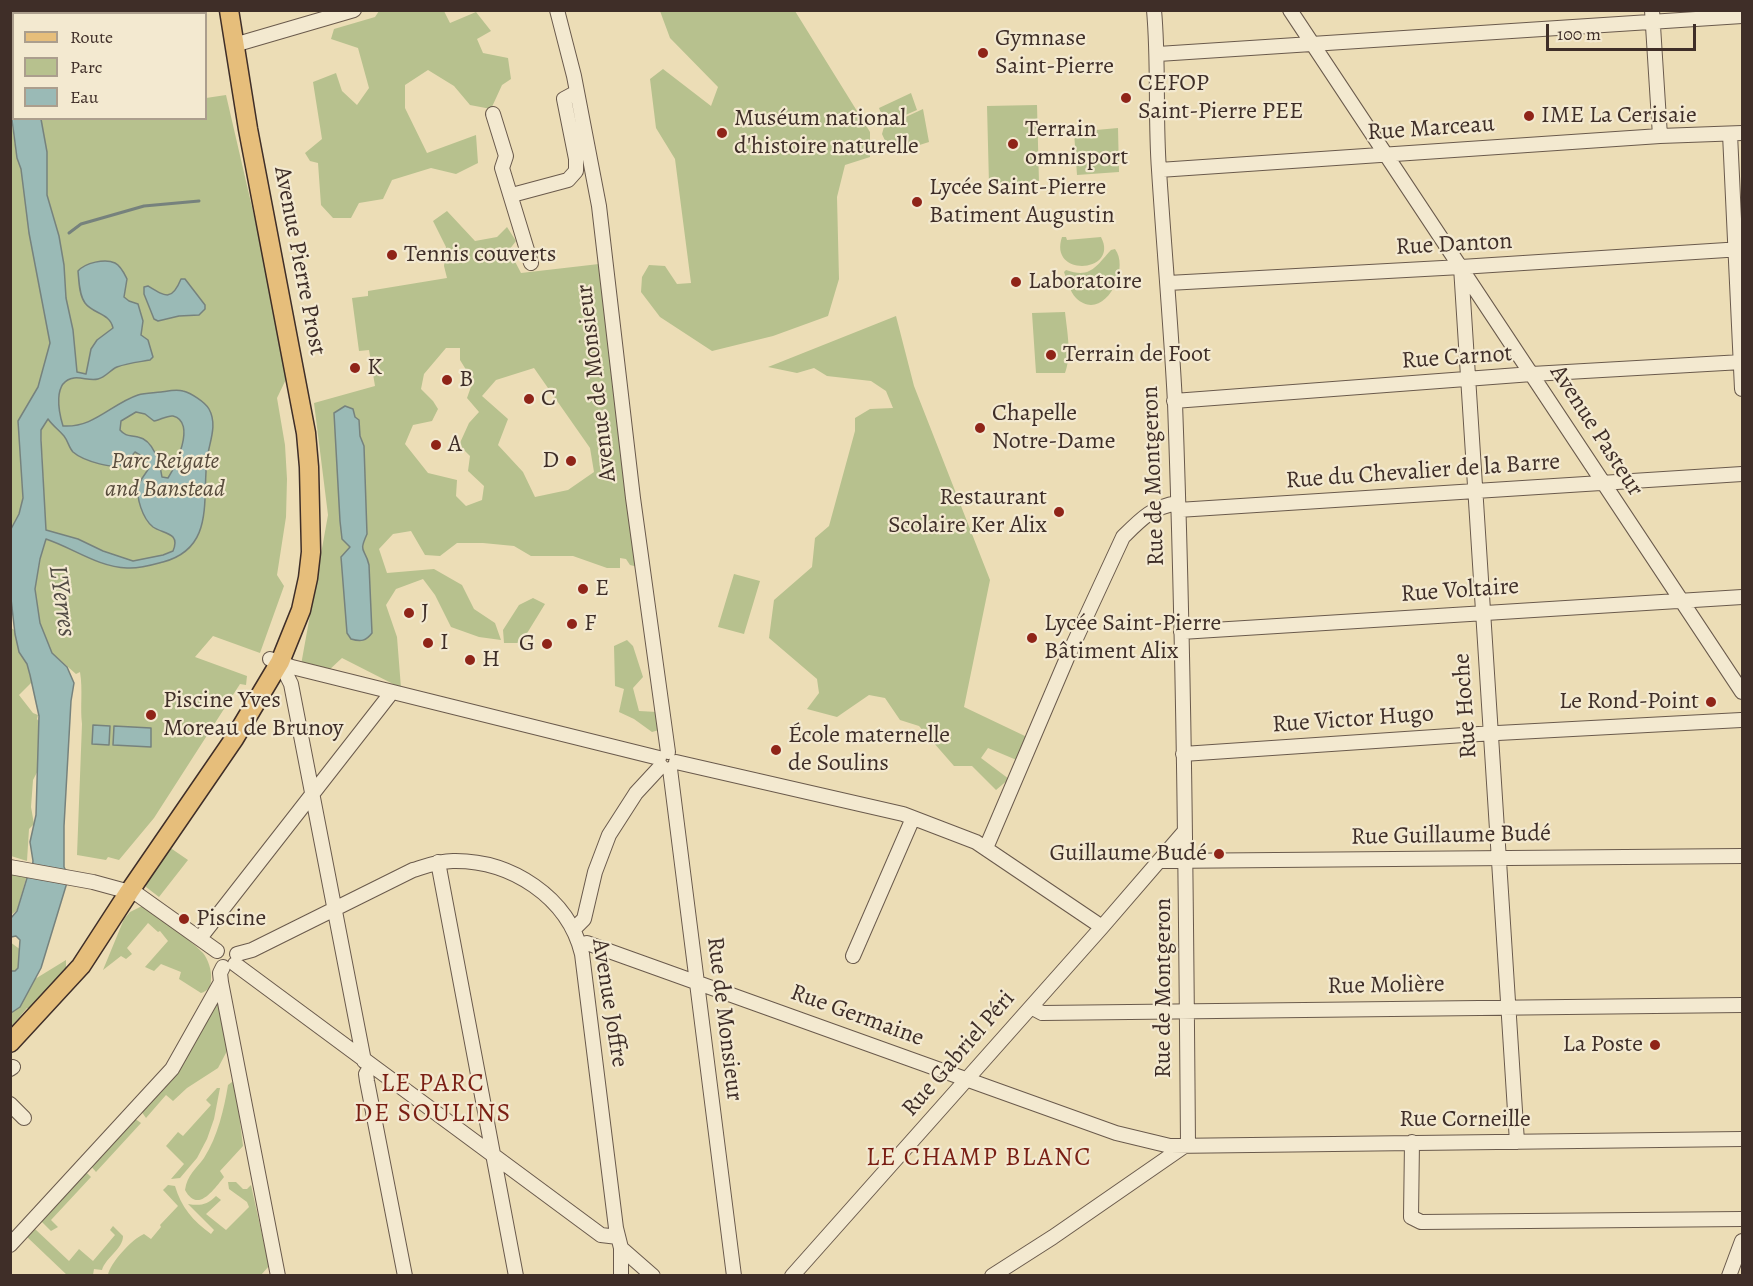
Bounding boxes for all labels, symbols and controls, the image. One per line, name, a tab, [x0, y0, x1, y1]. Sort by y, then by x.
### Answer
legend	[12, 12, 207, 120]
scale bar	[1549, 12, 1699, 50]
text: 100 m	[1557, 22, 1601, 46]
text: Route	[70, 25, 113, 49]
place label: Gymnase Saint-Pierre	[995, 25, 1114, 81]
marker: Gymnase Saint-Pierre	[976, 46, 990, 60]
text: Parc	[70, 55, 102, 79]
place label: CEFOP Saint-Pierre PEE	[1138, 70, 1303, 126]
text: Eau	[70, 85, 98, 109]
marker: CEFOP Saint-Pierre PEE	[1119, 91, 1133, 105]
place label: IME La Cerisaie	[1541, 102, 1697, 130]
place label: Muséum national d'histoire naturelle	[734, 105, 919, 161]
marker: IME La Cerisaie	[1522, 109, 1536, 123]
street label: Rue Marceau	[1366, 110, 1496, 148]
place label: Terrain omnisport	[1025, 116, 1128, 172]
marker: Muséum national d'histoire naturelle	[715, 126, 729, 140]
marker: Terrain omnisport	[1006, 137, 1020, 151]
street label: Avenue Pierre Prost	[267, 164, 331, 358]
place label: Lycée Saint-Pierre Batiment Augustin	[929, 174, 1115, 230]
marker: Lycée Saint-Pierre Batiment Augustin	[910, 195, 924, 209]
street label: Rue Danton	[1395, 228, 1513, 262]
place label: Tennis couverts	[404, 241, 556, 269]
marker: Tennis couverts	[385, 248, 399, 262]
place label: Laboratoire	[1028, 268, 1142, 296]
marker: Laboratoire	[1009, 275, 1023, 289]
street label: Avenue de Monsieur	[571, 283, 623, 483]
street label: Rue Carnot	[1401, 340, 1513, 376]
place label: Terrain de Foot	[1063, 341, 1211, 369]
marker: Terrain de Foot	[1044, 348, 1058, 362]
place label: K	[367, 354, 382, 382]
street label: Avenue Pasteur	[1543, 360, 1649, 502]
marker: K	[348, 361, 362, 375]
place label: B	[459, 366, 473, 394]
marker: B	[440, 373, 454, 387]
place label: C	[541, 385, 556, 413]
street label: Rue de Montgeron	[1136, 385, 1172, 567]
marker: C	[522, 392, 536, 406]
place label: Chapelle Notre-Dame	[992, 400, 1116, 456]
marker: Chapelle Notre-Dame	[973, 421, 987, 435]
place label: A	[448, 431, 462, 459]
marker: A	[429, 438, 443, 452]
place label: D	[542, 447, 559, 475]
park label: Parc Reigate and Banstead	[105, 448, 225, 504]
street label: Rue du Chevalier de la Barre	[1285, 448, 1561, 496]
marker: D	[564, 454, 578, 468]
place label: Restaurant Scolaire Ker Alix	[888, 484, 1047, 540]
marker: Restaurant Scolaire Ker Alix	[1052, 505, 1066, 519]
water label: L'Yerres	[41, 563, 81, 639]
street label: Rue Voltaire	[1400, 572, 1520, 610]
place label: E	[595, 575, 609, 603]
marker: E	[576, 582, 590, 596]
place label: J	[421, 599, 429, 627]
marker: J	[402, 606, 416, 620]
place label: F	[584, 610, 596, 638]
place label: Lycée Saint-Pierre Bâtiment Alix	[1044, 610, 1221, 666]
marker: F	[565, 617, 579, 631]
place label: I	[440, 629, 449, 657]
place label: G	[519, 630, 535, 658]
marker: Lycée Saint-Pierre Bâtiment Alix	[1025, 631, 1039, 645]
marker: I	[421, 636, 435, 650]
marker: G	[540, 637, 554, 651]
place label: H	[482, 646, 500, 674]
street label: Rue Hoche	[1448, 652, 1484, 760]
marker: H	[463, 653, 477, 667]
place label: Piscine Yves Moreau de Brunoy	[163, 687, 344, 743]
place label: Le Rond-Point	[1559, 688, 1699, 716]
marker: Le Rond-Point	[1704, 695, 1718, 709]
street label: Rue Victor Hugo	[1271, 700, 1435, 740]
marker: Piscine Yves Moreau de Brunoy	[144, 708, 158, 722]
place label: École maternelle de Soulins	[788, 722, 950, 778]
marker: École maternelle de Soulins	[769, 743, 783, 757]
street label: Rue Guillaume Budé	[1351, 820, 1551, 852]
place label: Guillaume Budé	[1049, 840, 1207, 868]
marker: Guillaume Budé	[1212, 847, 1226, 861]
street label: Rue de Montgeron	[1150, 898, 1178, 1078]
place label: Piscine	[196, 905, 266, 933]
marker: Piscine	[177, 912, 191, 926]
street label: Rue de Monsieur	[700, 935, 748, 1103]
street label: Avenue Joffre	[585, 937, 633, 1069]
street label: Rue Molière	[1327, 971, 1445, 1001]
street label: Rue Germaine	[786, 979, 928, 1053]
street label: Rue Gabriel Péri	[896, 985, 1022, 1123]
place label: La Poste	[1562, 1031, 1643, 1059]
marker: La Poste	[1648, 1038, 1662, 1052]
district label: LE PARC DE SOULINS	[354, 1069, 512, 1130]
street label: Rue Corneille	[1399, 1106, 1531, 1134]
district label: LE CHAMP BLANC	[866, 1143, 1092, 1175]

